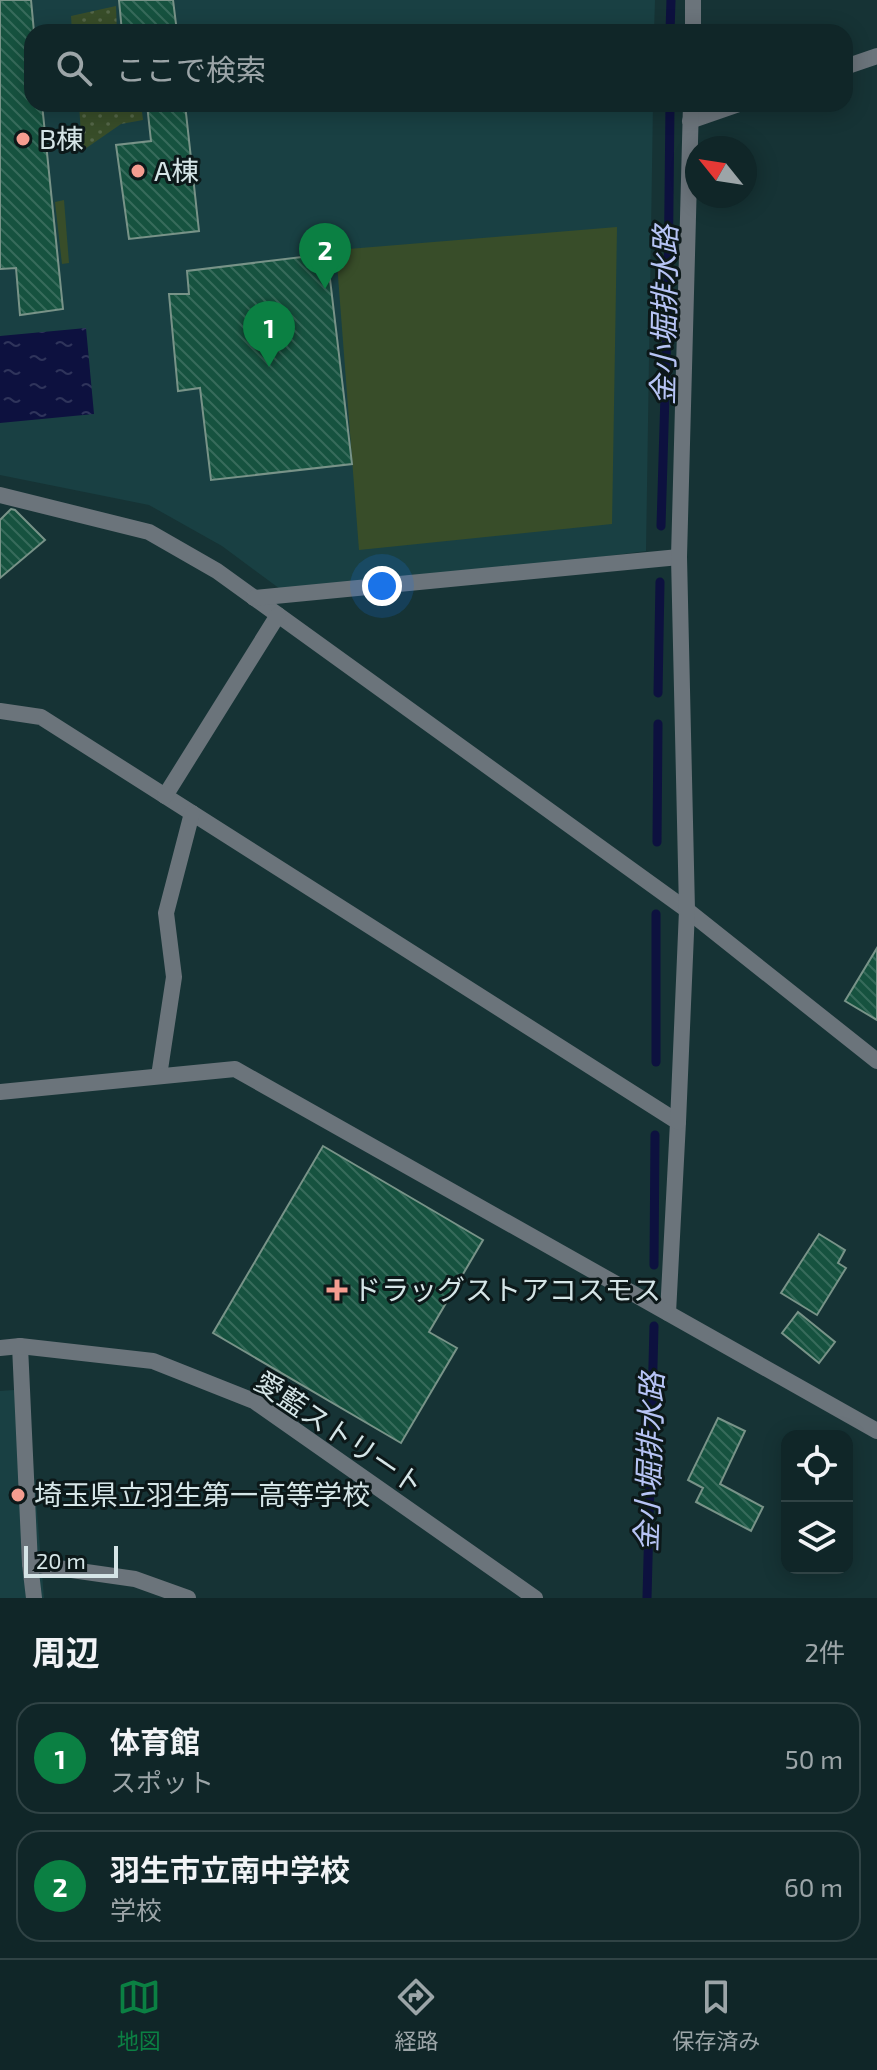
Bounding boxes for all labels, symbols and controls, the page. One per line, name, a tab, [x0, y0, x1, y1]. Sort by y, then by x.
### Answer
search box	[24, 24, 853, 112]
icon: search	[52, 46, 96, 90]
text: ここで検索	[116, 51, 266, 87]
place label: B棟	[39, 121, 84, 155]
marker: B棟	[14, 130, 32, 148]
north arrow	[685, 136, 757, 208]
place label: A棟	[154, 153, 199, 187]
marker: A棟	[129, 162, 147, 180]
water label: 金小堀排水路	[643, 222, 683, 405]
pin: 2	[299, 223, 351, 289]
pin: 1	[243, 301, 295, 367]
your location	[362, 566, 402, 606]
place label: ドラッグストアコスモス	[353, 1272, 661, 1306]
marker: ドラッグストアコスモス	[328, 1281, 346, 1299]
street label: 愛藍ストリート	[249, 1363, 430, 1501]
water label: 金小堀排水路	[627, 1368, 669, 1553]
map controls	[781, 1430, 853, 1574]
button: locate	[781, 1430, 853, 1502]
place label: 埼玉県立羽生第一高等学校	[34, 1477, 370, 1511]
marker: 埼玉県立羽生第一高等学校	[9, 1486, 27, 1504]
button: layers	[781, 1502, 853, 1574]
scale bar	[24, 1542, 118, 1578]
text: 20 m	[36, 1547, 86, 1573]
text: 周辺	[32, 1631, 100, 1672]
text: 2件	[804, 1636, 845, 1667]
text: 体育館	[110, 1723, 200, 1759]
text: 1	[54, 1743, 66, 1774]
text: 50 m	[785, 1743, 843, 1774]
text: スポット	[110, 1766, 214, 1797]
text: 羽生市立南中学校	[110, 1851, 350, 1887]
text: 2	[52, 1871, 68, 1902]
text: 60 m	[784, 1871, 843, 1902]
text: 学校	[110, 1894, 162, 1925]
tab: 地図	[117, 1975, 161, 2055]
tab: 経路	[394, 1975, 438, 2055]
tab: 保存済み	[672, 1975, 760, 2055]

